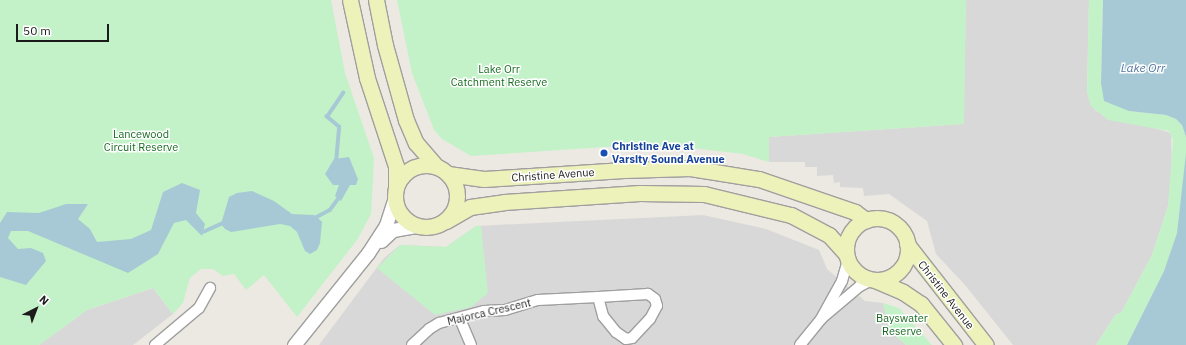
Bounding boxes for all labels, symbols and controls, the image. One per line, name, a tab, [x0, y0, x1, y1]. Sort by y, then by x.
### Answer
scale bar	[18, 16, 111, 42]
text: 50 m	[23, 23, 51, 38]
water label: Lake Orr	[1121, 61, 1165, 75]
park label: Lake Orr Catchment Reserve	[451, 63, 547, 89]
park label: Lancewood Circuit Reserve	[104, 128, 178, 154]
place label: Christine Ave at Varsity Sound Avenue	[612, 140, 725, 166]
marker: Christine Ave at Varsity Sound Avenue	[599, 148, 609, 158]
street label: Christine Avenue	[511, 166, 595, 184]
street label: Christine Avenue	[915, 258, 977, 332]
north arrow	[16, 289, 56, 329]
text: N	[36, 292, 52, 308]
street label: Majorca Crescent	[446, 296, 532, 328]
park label: Bayswater Reserve	[876, 312, 928, 338]

